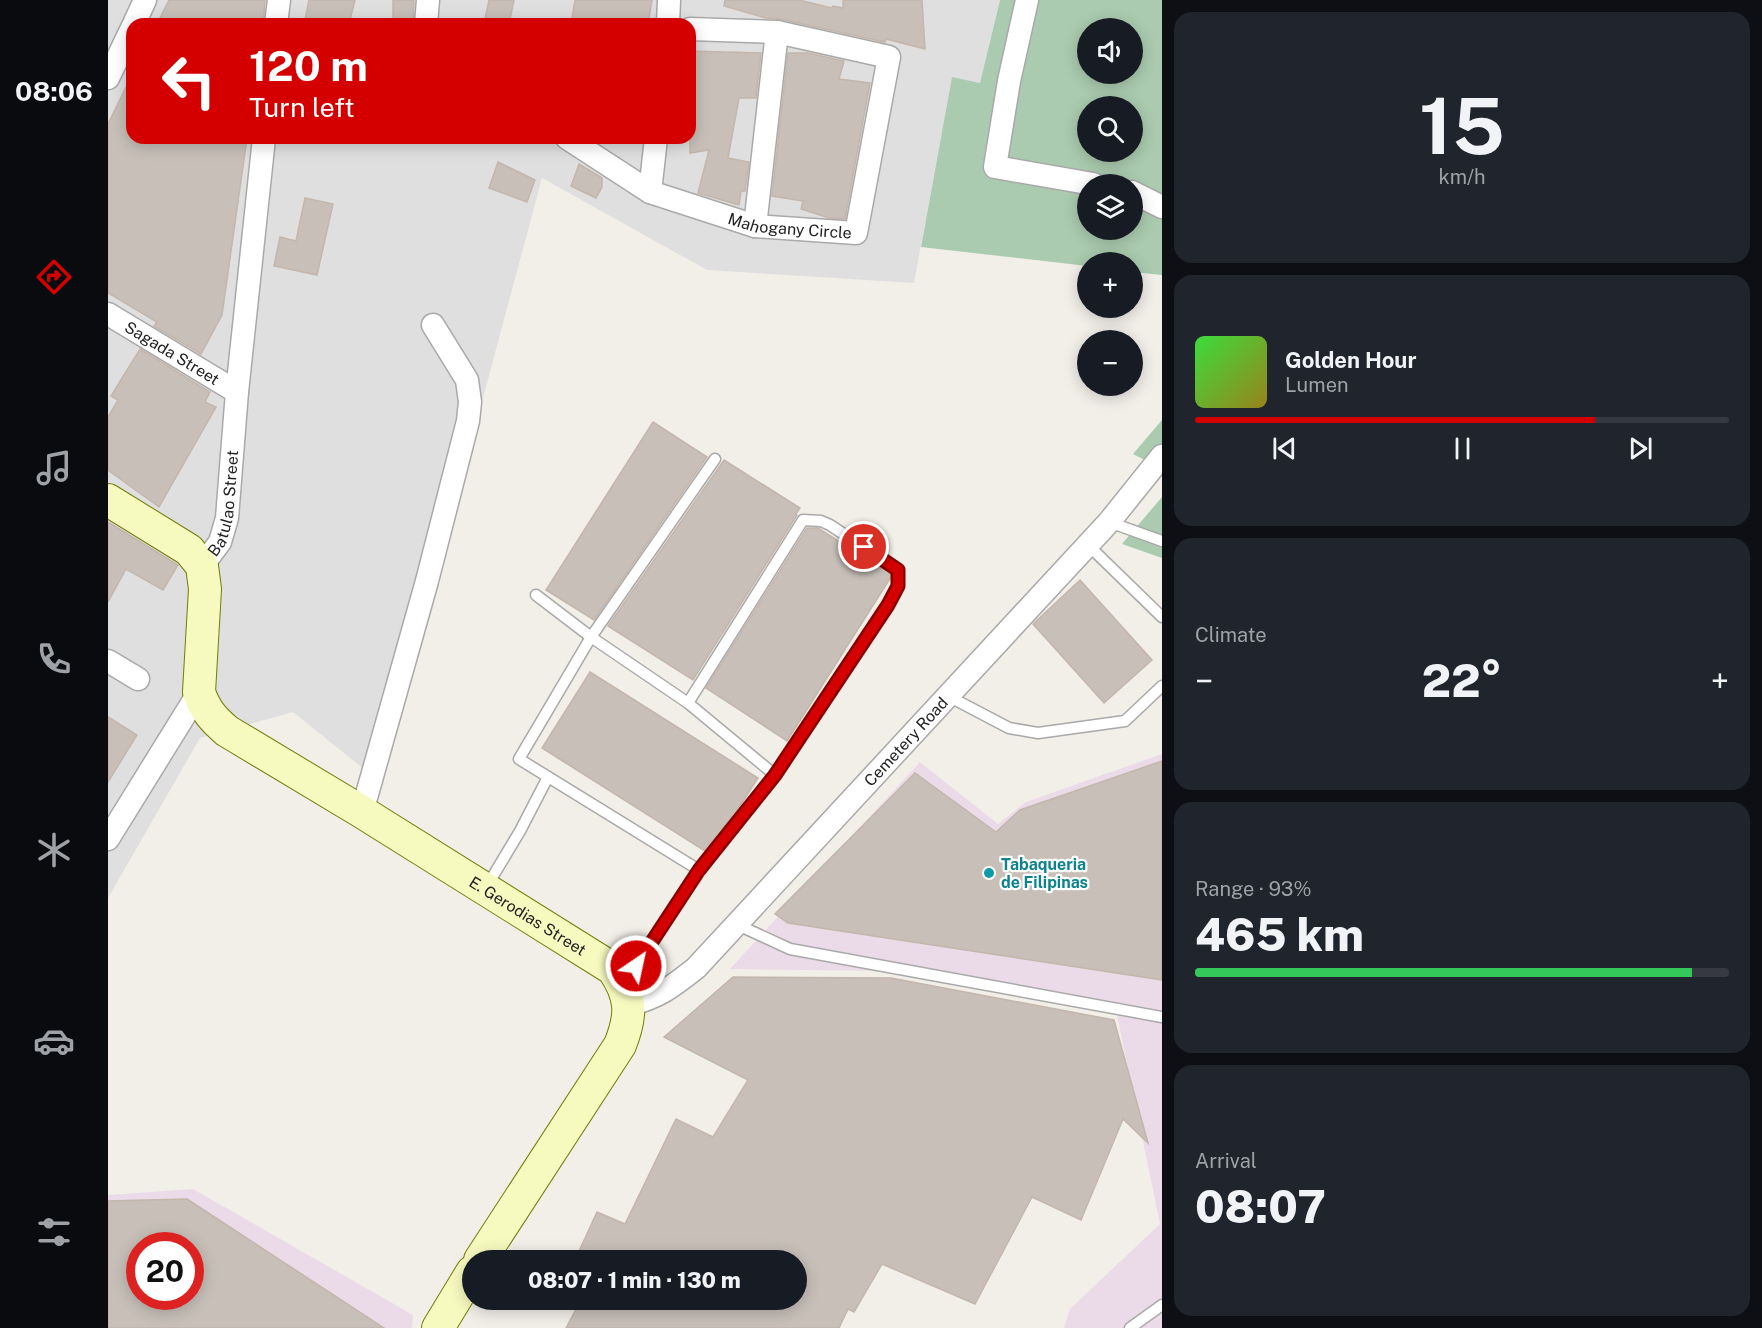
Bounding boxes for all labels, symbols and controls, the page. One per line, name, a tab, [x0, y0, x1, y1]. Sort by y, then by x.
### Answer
map controls	[1077, 18, 1143, 396]
button: sound	[1077, 18, 1143, 84]
text: 120 m	[249, 41, 368, 90]
icon: left	[150, 42, 228, 120]
text: 08:06	[15, 75, 93, 107]
text: 15	[1419, 80, 1505, 172]
text: Turn left	[249, 91, 355, 123]
button: search	[1077, 96, 1143, 162]
text: km/h	[1438, 165, 1486, 189]
button: layers	[1077, 174, 1143, 240]
street label: Mahogany Circle	[726, 209, 852, 243]
button: +	[1077, 252, 1143, 318]
icon: directions	[33, 256, 75, 298]
street label: Sagada Street	[121, 317, 223, 389]
button: −	[1077, 330, 1143, 396]
text: Golden Hour	[1285, 347, 1416, 373]
text: Lumen	[1285, 373, 1349, 397]
icon: previous	[1268, 432, 1301, 465]
icon: pause	[1446, 432, 1479, 465]
icon: next	[1624, 432, 1657, 465]
icon: music	[33, 447, 75, 489]
street label: Batulao Street	[204, 449, 242, 560]
pin	[838, 521, 889, 572]
icon: arrive	[847, 530, 880, 563]
text: Climate	[1195, 623, 1267, 647]
icon: phone	[33, 638, 75, 680]
text: 22°	[1422, 654, 1502, 707]
text: −	[1195, 662, 1213, 700]
text: +	[1711, 662, 1729, 700]
street label: Cemetery Road	[860, 693, 952, 790]
icon: climate	[33, 829, 75, 871]
place label: Tabaqueria de Filipinas	[1001, 855, 1088, 892]
marker: Tabaqueria de Filipinas	[982, 866, 996, 880]
street label: E. Gerodias Street	[466, 873, 590, 960]
text: Range · 93%	[1195, 877, 1311, 901]
text: 465 km	[1195, 908, 1364, 961]
position arrow	[604, 934, 668, 998]
icon: car	[33, 1020, 75, 1062]
text: Arrival	[1195, 1149, 1257, 1173]
text: 08:07	[1195, 1180, 1326, 1233]
icon: filters	[33, 1211, 75, 1253]
speed limit sign: 20	[126, 1232, 204, 1310]
text: 08:07 · 1 min · 130 m	[528, 1267, 741, 1293]

